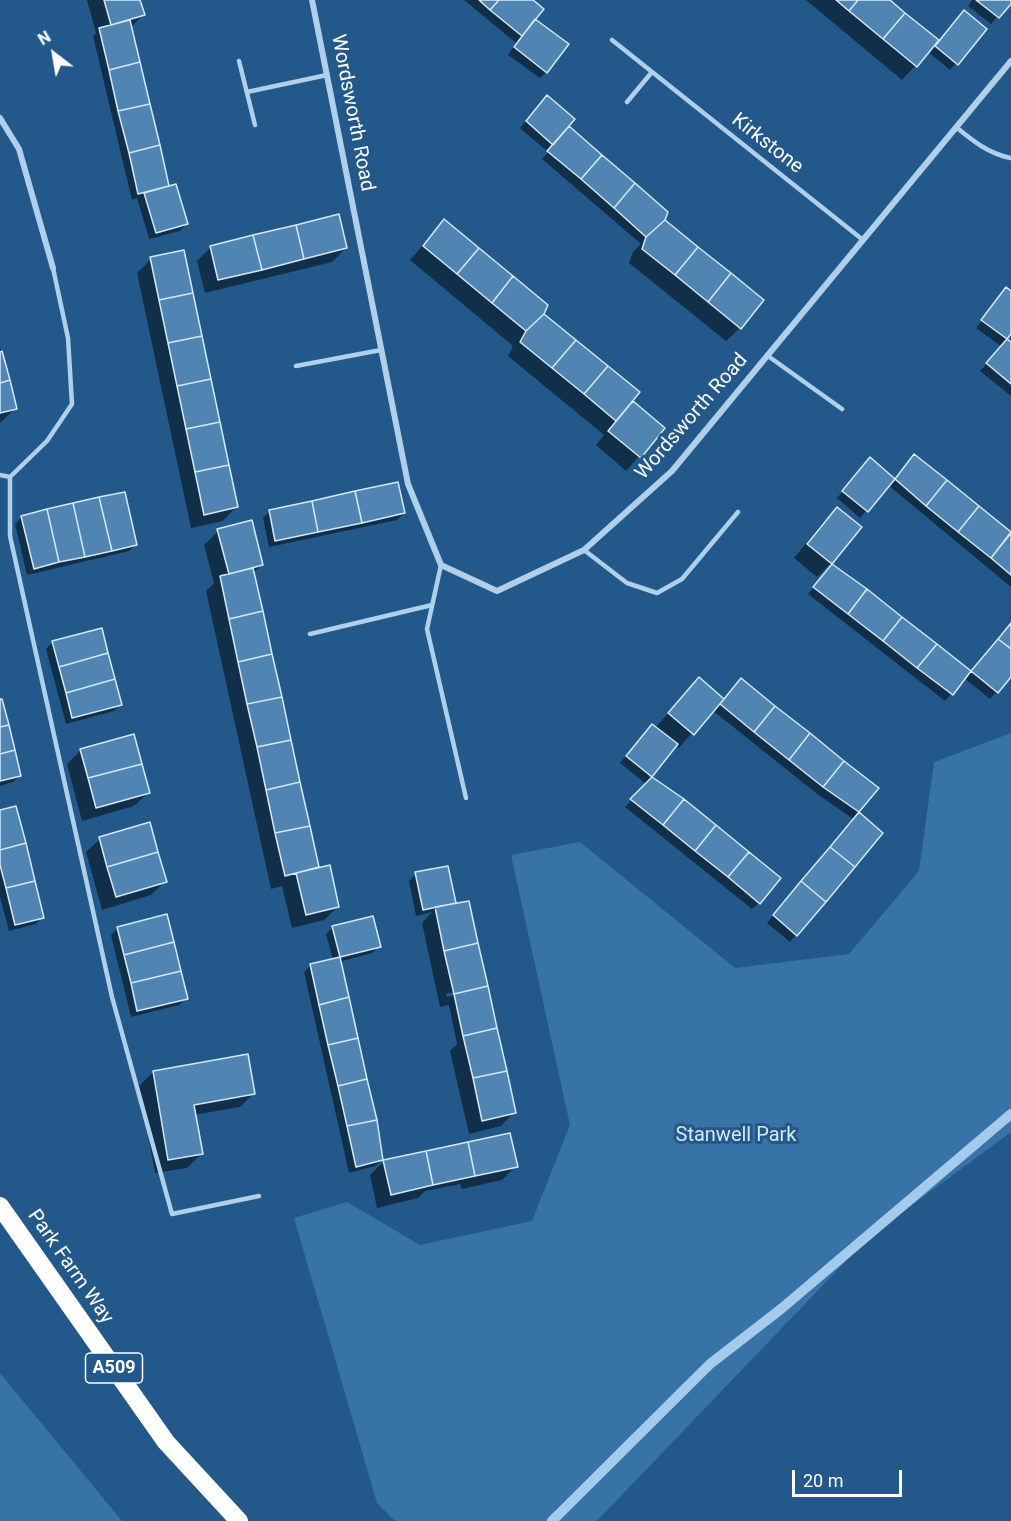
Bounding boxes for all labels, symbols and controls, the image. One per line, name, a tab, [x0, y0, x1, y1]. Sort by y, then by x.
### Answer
north arrow	[24, 24, 84, 84]
text: N	[35, 27, 54, 49]
street label: Wordsworth Road	[325, 33, 379, 193]
street label: Kirkstone	[726, 109, 808, 179]
street label: Wordsworth Road	[631, 349, 753, 485]
park label: Stanwell Park	[676, 1124, 796, 1148]
street label: Park Farm Way	[22, 1205, 118, 1329]
road number: A509	[86, 1353, 142, 1383]
scale bar	[795, 1458, 904, 1496]
text: 20 m	[803, 1470, 843, 1491]

